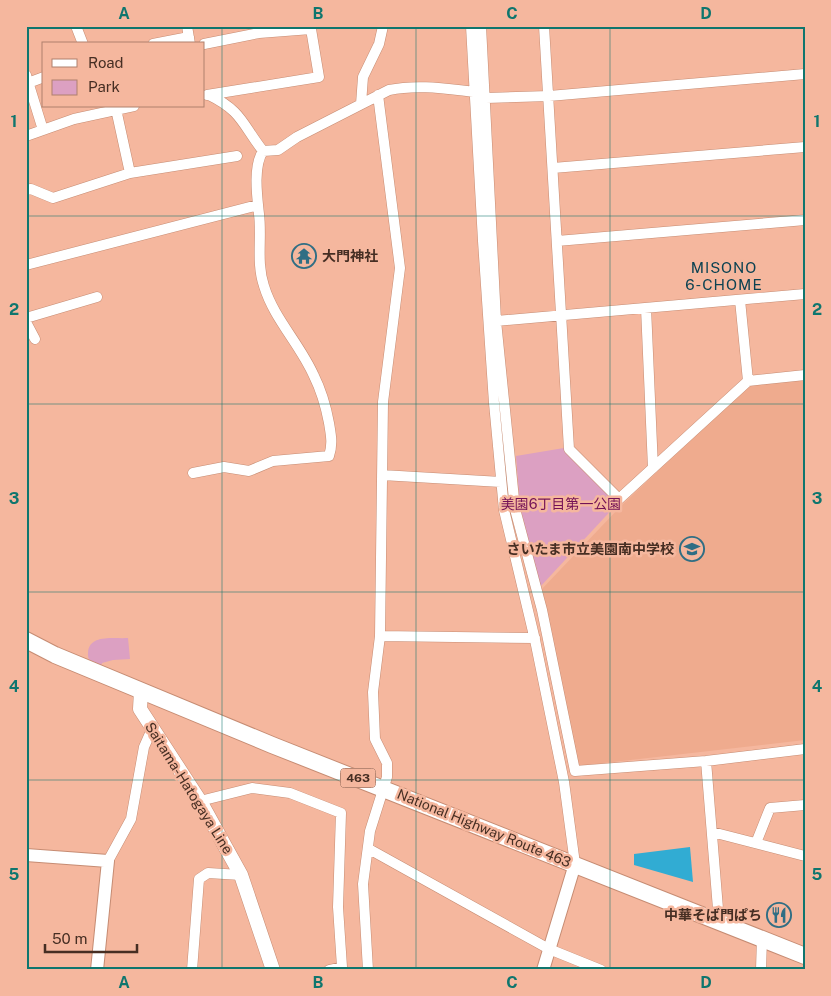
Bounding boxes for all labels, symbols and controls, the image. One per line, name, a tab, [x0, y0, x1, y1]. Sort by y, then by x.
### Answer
text: A	[118, 4, 130, 23]
text: B	[313, 4, 324, 23]
text: C	[506, 4, 518, 23]
text: D	[700, 4, 712, 23]
legend	[42, 42, 205, 108]
text: Road	[88, 54, 124, 71]
text: Park	[88, 78, 120, 95]
text: 1	[11, 112, 17, 131]
text: 1	[814, 112, 820, 131]
temple icon: 大門神社	[291, 243, 317, 269]
place label: 大門神社	[322, 248, 378, 264]
district label: MISONO 6-CHOME	[685, 259, 763, 293]
text: 2	[9, 300, 19, 319]
text: 2	[812, 300, 822, 319]
text: 3	[9, 489, 19, 508]
text: 3	[812, 489, 822, 508]
park label: 美園6丁目第一公園	[501, 496, 621, 512]
school or university icon: さいたま市立美園南中学校	[679, 536, 705, 562]
place label: さいたま市立美園南中学校	[506, 541, 674, 557]
text: 4	[9, 677, 20, 696]
text: 4	[812, 677, 823, 696]
street label: Saitama-Hatogaya Line	[142, 719, 236, 857]
road number: 463	[340, 768, 376, 788]
street label: National Highway Route 463	[395, 786, 573, 870]
text: 5	[9, 865, 20, 884]
text: 5	[812, 865, 823, 884]
restaurant icon: 中華そば門ぱち	[766, 902, 792, 928]
place label: 中華そば門ぱち	[664, 907, 762, 923]
scale bar	[45, 921, 138, 953]
text: 50 m	[52, 930, 87, 947]
text: A	[118, 973, 130, 992]
text: B	[313, 973, 324, 992]
text: C	[506, 973, 518, 992]
text: D	[700, 973, 712, 992]

